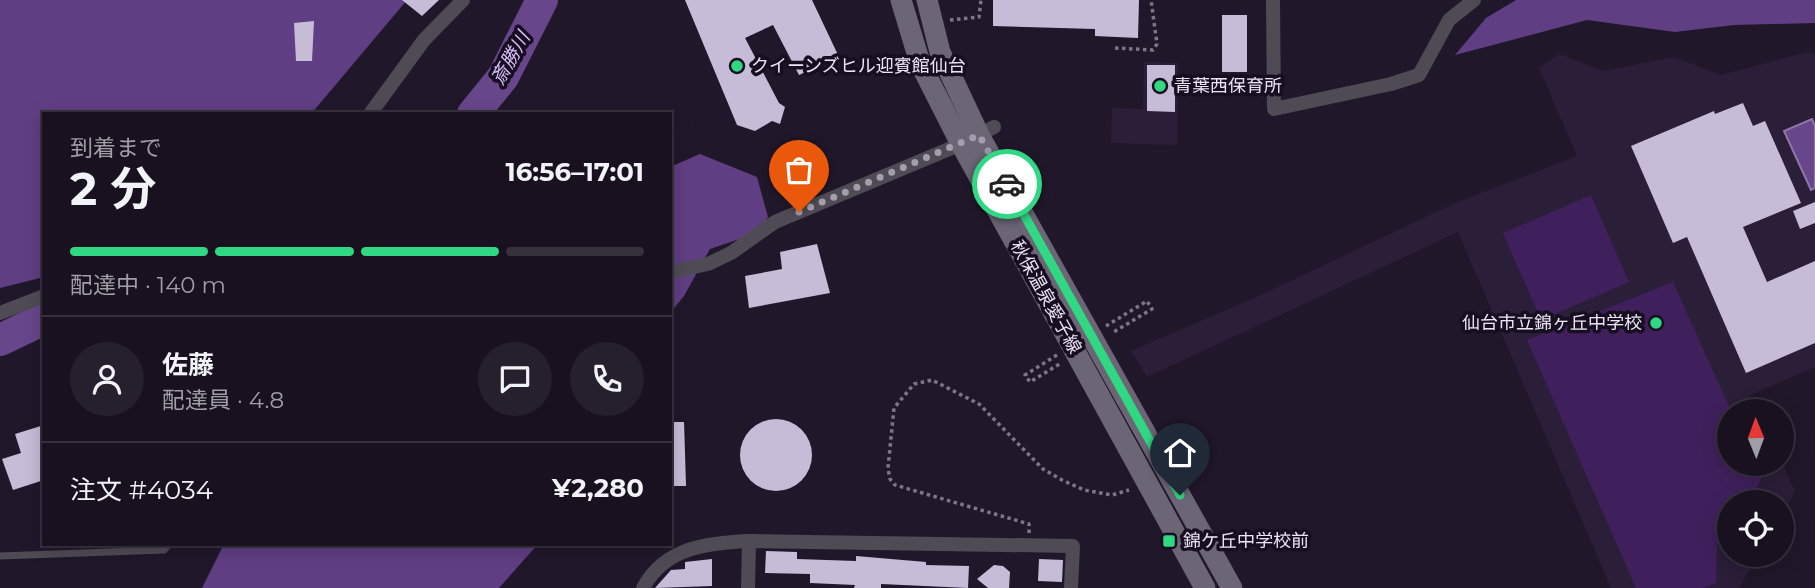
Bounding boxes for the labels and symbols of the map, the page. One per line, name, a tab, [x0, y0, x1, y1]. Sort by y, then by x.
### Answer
water label: 斎勝川	[486, 26, 536, 89]
place label: クイーンズヒル迎賓館仙台	[751, 55, 966, 77]
marker: クイーンズヒル迎賓館仙台	[729, 58, 745, 74]
place label: 青葉西保育所	[1174, 75, 1282, 97]
marker: 青葉西保育所	[1152, 78, 1168, 94]
pin	[769, 140, 829, 212]
courier	[972, 149, 1042, 219]
street label: 秋保温泉愛子線	[1006, 237, 1086, 357]
place label: 仙台市立錦ヶ丘中学校	[1462, 312, 1642, 334]
marker: 仙台市立錦ヶ丘中学校	[1648, 315, 1664, 331]
north arrow	[1717, 399, 1794, 476]
pin	[1150, 423, 1210, 495]
place label: 錦ケ丘中学校前	[1183, 530, 1309, 552]
marker: 錦ケ丘中学校前	[1161, 533, 1177, 549]

